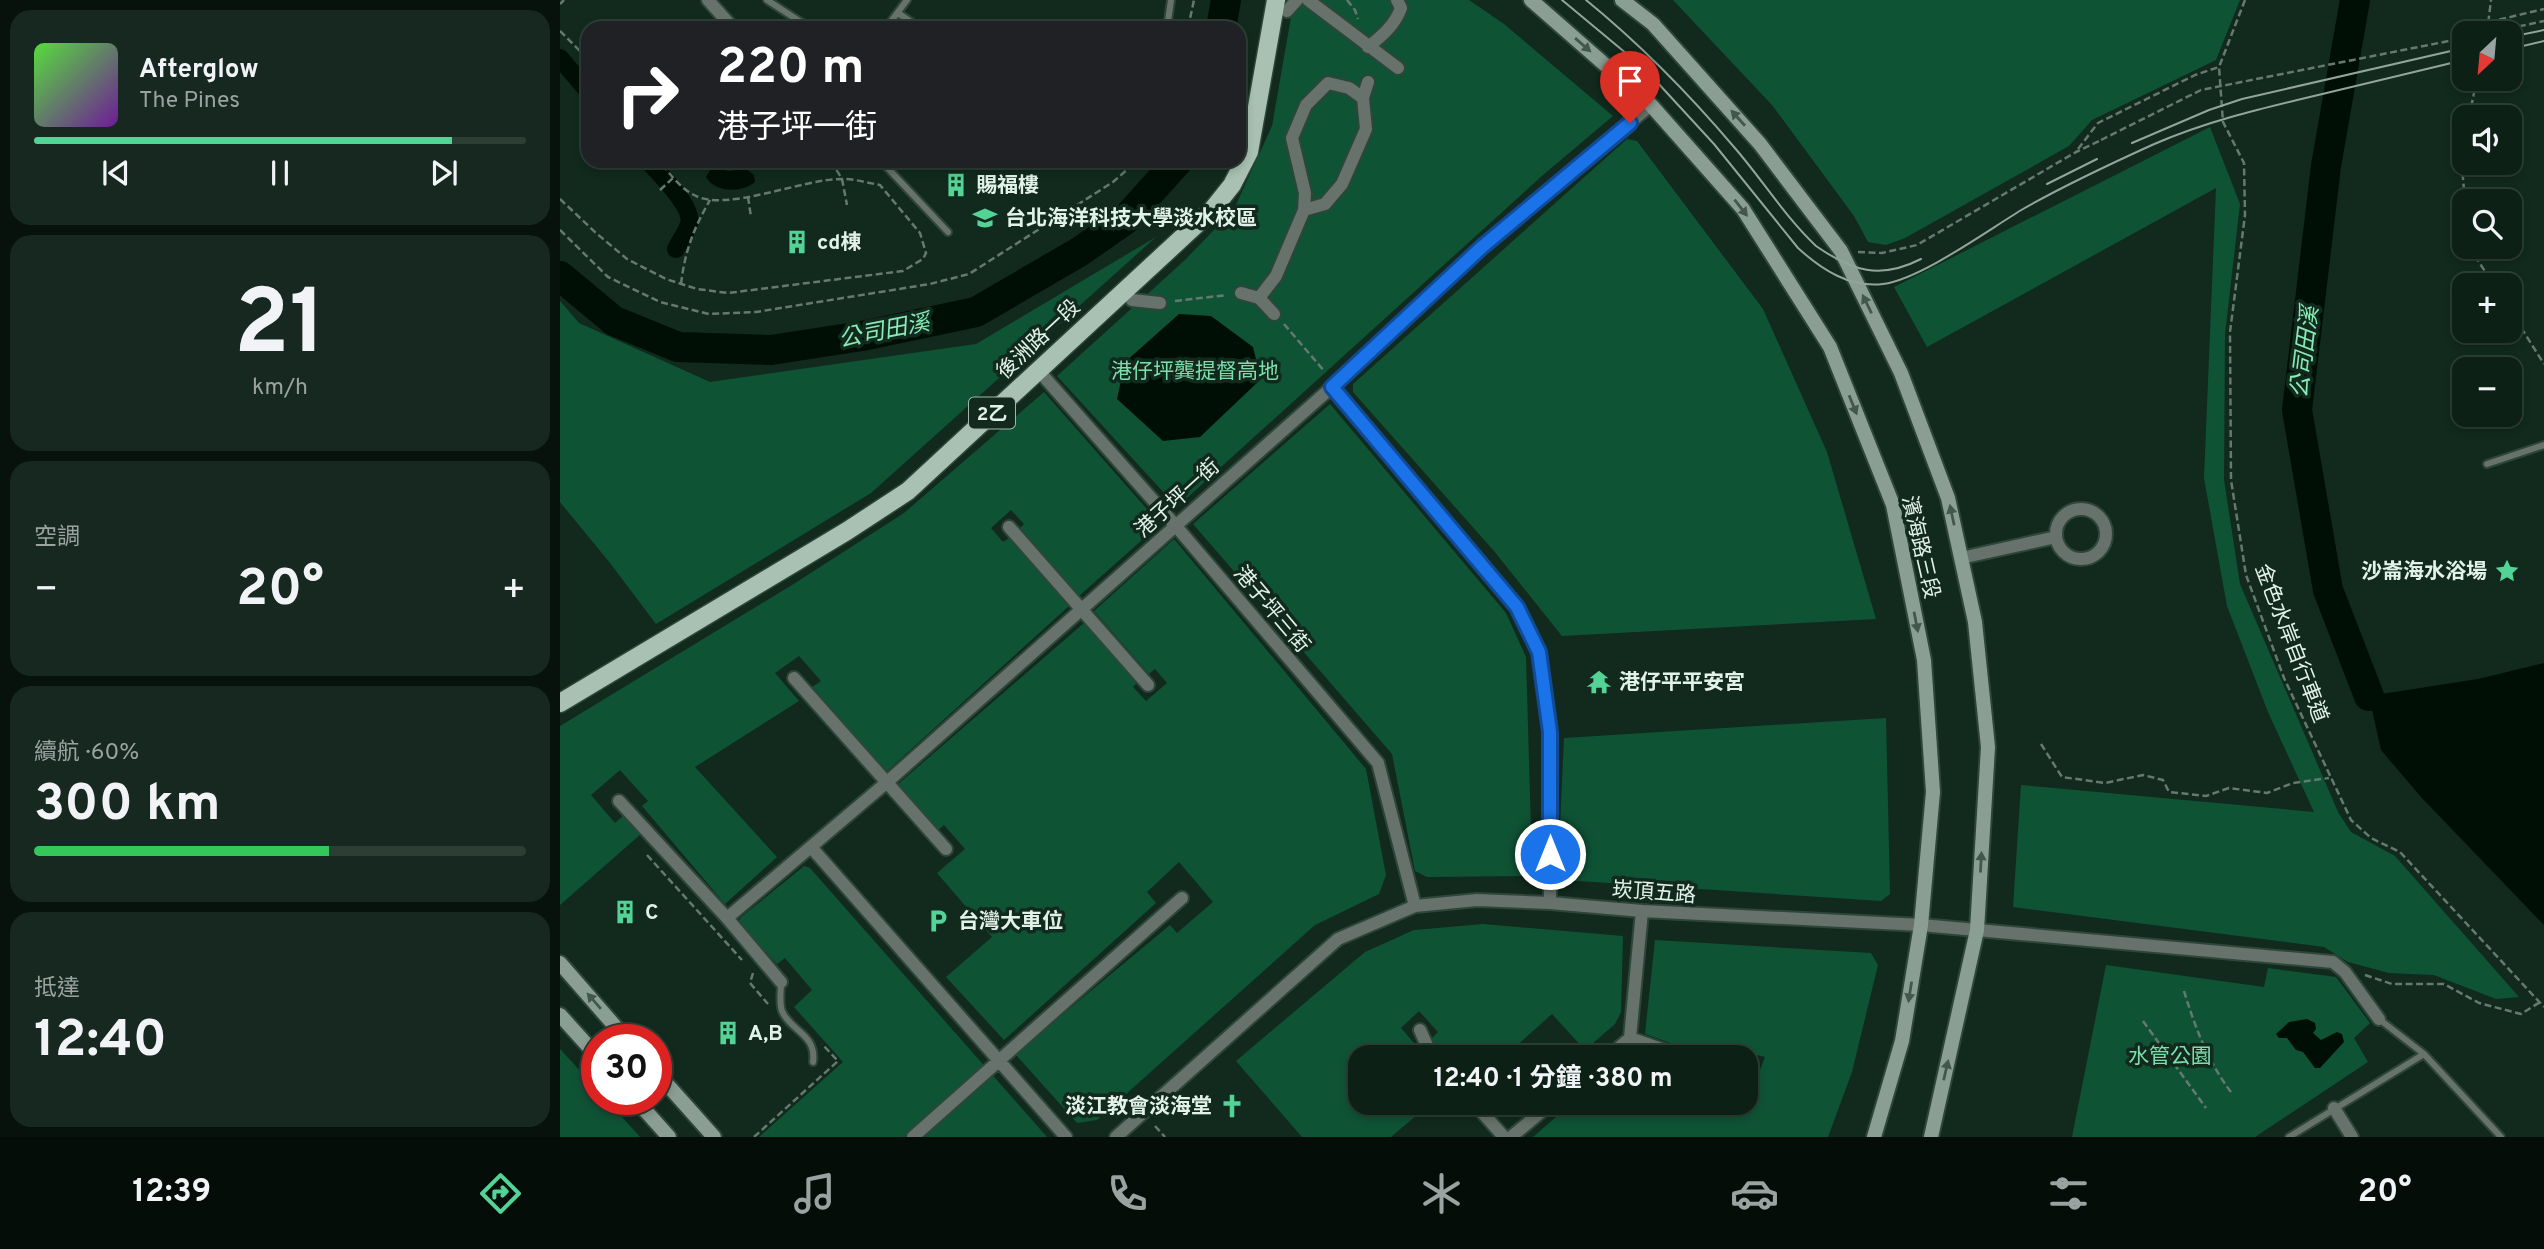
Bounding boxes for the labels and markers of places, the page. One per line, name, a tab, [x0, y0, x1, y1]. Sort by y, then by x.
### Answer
pin	[1600, 51, 1660, 123]
building icon: 賜福樓	[942, 171, 970, 199]
place label: 賜福樓	[976, 173, 1039, 200]
school or university icon: 台北海洋科技大學淡水校區	[971, 204, 999, 232]
place label: 台北海洋科技大學淡水校區	[1005, 206, 1257, 233]
building icon: cd棟	[783, 228, 811, 256]
place label: cd棟	[817, 230, 861, 257]
place icon: 沙崙海水浴場	[2493, 557, 2521, 585]
place label: 沙崙海水浴場	[2361, 559, 2487, 586]
temple icon: 港仔平平安宮	[1585, 668, 1613, 696]
place label: 港仔平平安宮	[1619, 670, 1745, 697]
building icon: C	[611, 898, 639, 926]
place label: C	[645, 900, 658, 927]
parking icon: 台灣大車位	[924, 907, 952, 935]
place label: 台灣大車位	[958, 909, 1063, 936]
building icon: A,B	[714, 1019, 742, 1047]
place label: A,B	[748, 1021, 783, 1048]
church icon: 淡江教會淡海堂	[1218, 1092, 1246, 1120]
place label: 淡江教會淡海堂	[1065, 1094, 1212, 1121]

